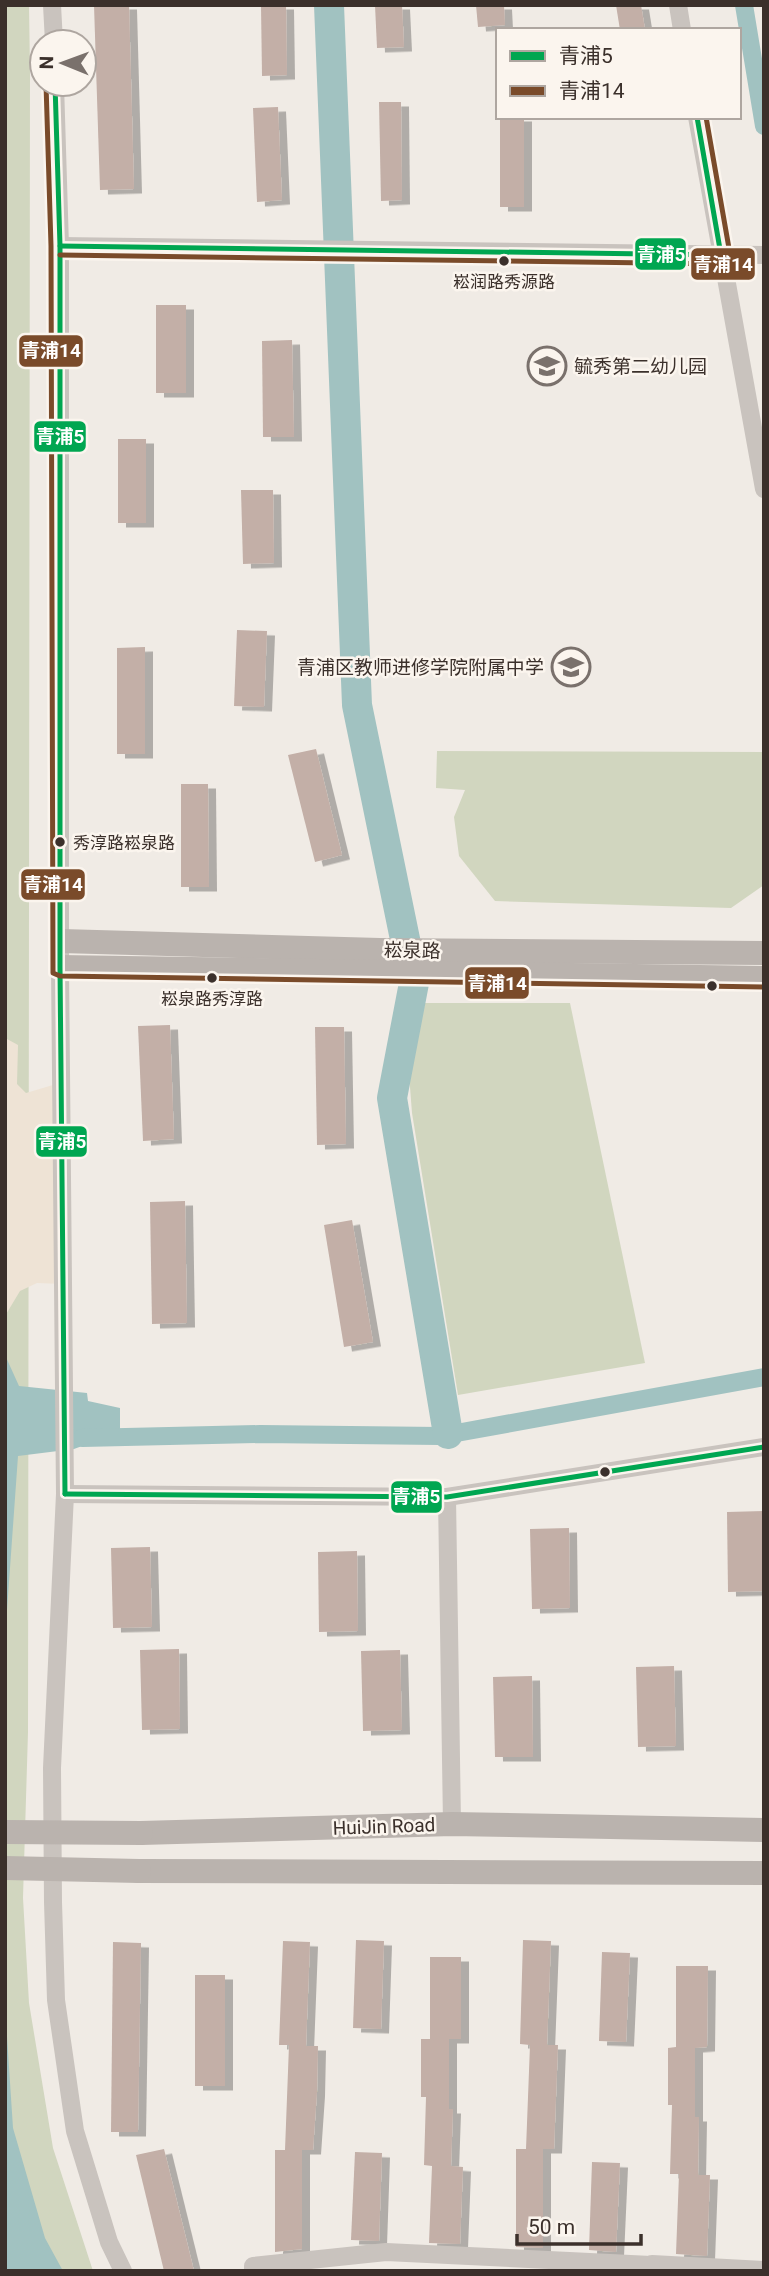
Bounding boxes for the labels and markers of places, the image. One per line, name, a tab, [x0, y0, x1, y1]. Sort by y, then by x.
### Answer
marker: 崧润路秀源路	[497, 254, 511, 268]
place label: 崧润路秀源路	[453, 272, 555, 292]
school or university icon: 毓秀第二幼儿园	[526, 345, 568, 387]
place label: 毓秀第二幼儿园	[574, 355, 707, 378]
school or university icon: 青浦区教师进修学院附属中学	[550, 646, 592, 688]
place label: 青浦区教师进修学院附属中学	[297, 656, 544, 679]
place label: 秀淳路崧泉路	[73, 833, 175, 853]
marker: 秀淳路崧泉路	[53, 835, 67, 849]
marker: 崧泉路秀淳路	[205, 971, 219, 985]
unlabelled marker	[705, 979, 719, 993]
place label: 崧泉路秀淳路	[161, 989, 263, 1009]
unlabelled marker	[598, 1465, 612, 1479]

